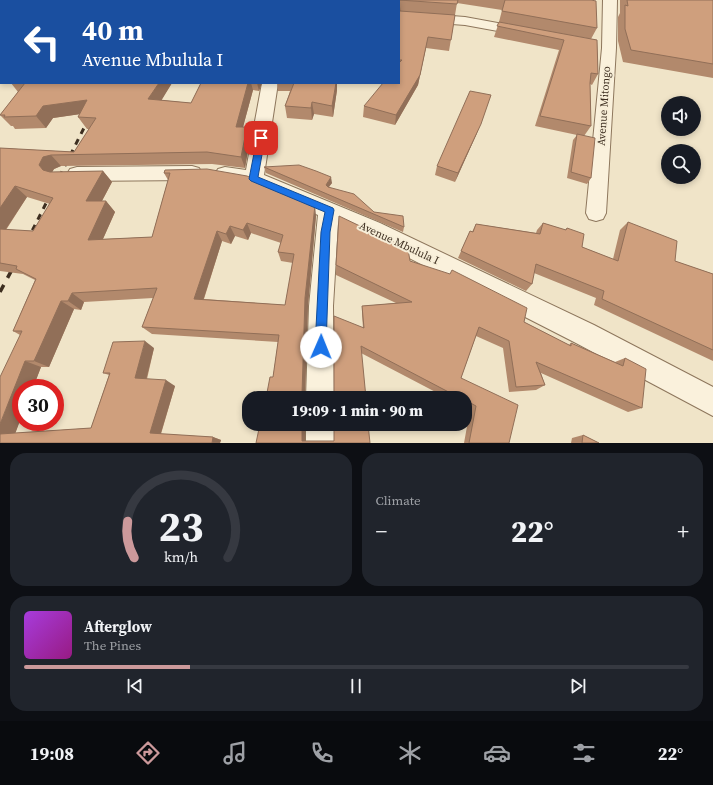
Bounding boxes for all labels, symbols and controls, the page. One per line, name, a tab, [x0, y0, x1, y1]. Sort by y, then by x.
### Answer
text: 40 m	[82, 11, 144, 49]
icon: left	[16, 16, 68, 68]
text: Avenue Mbulula I	[82, 47, 223, 72]
street label: Avenue Mitongo	[594, 66, 614, 146]
map controls	[661, 96, 701, 184]
button: sound	[661, 96, 701, 136]
pin	[244, 121, 278, 155]
icon: arrive	[250, 127, 272, 149]
button: search	[661, 144, 701, 184]
street label: Avenue Mbulula I	[357, 218, 441, 268]
position arrow	[300, 326, 342, 368]
speed limit sign: 30	[12, 379, 64, 431]
text: 19:09 · 1 min · 90 m	[291, 400, 423, 421]
text: Climate	[376, 492, 421, 509]
text: 23	[158, 497, 203, 554]
text: 22°	[511, 511, 554, 552]
text: −	[376, 516, 387, 546]
text: +	[677, 516, 689, 546]
text: km/h	[164, 546, 198, 566]
text: Afterglow	[84, 616, 152, 637]
text: The Pines	[84, 637, 141, 654]
icon: previous	[124, 675, 146, 697]
icon: pause	[345, 675, 367, 697]
icon: next	[567, 675, 589, 697]
icon: directions	[134, 739, 162, 767]
icon: music	[221, 739, 249, 767]
icon: phone	[308, 739, 336, 767]
icon: climate	[396, 739, 424, 767]
icon: car	[483, 739, 511, 767]
icon: filters	[570, 739, 598, 767]
text: 19:08	[30, 741, 74, 766]
text: 22°	[658, 741, 683, 766]

